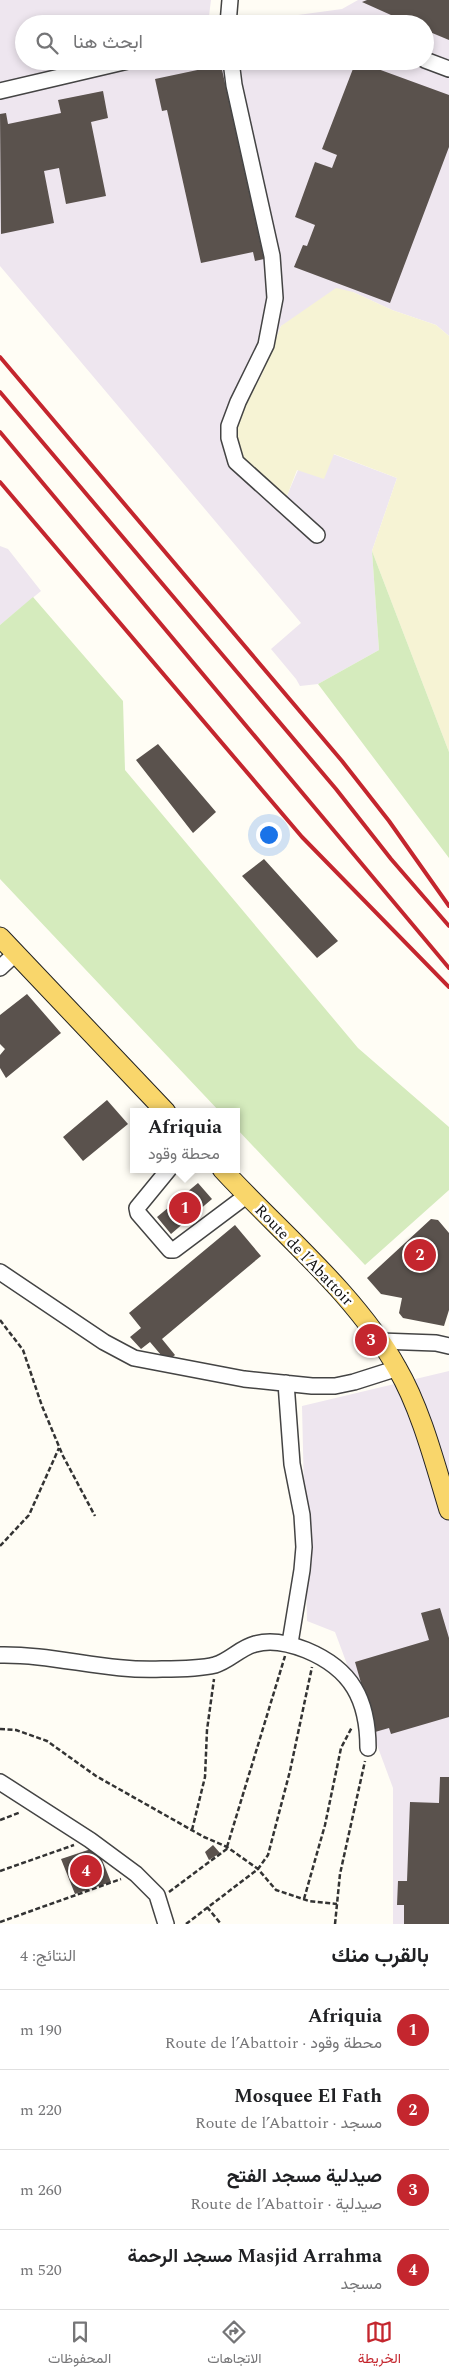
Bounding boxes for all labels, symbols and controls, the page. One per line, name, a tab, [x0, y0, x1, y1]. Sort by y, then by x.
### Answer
search box	[15, 15, 434, 70]
text: ابحث هنا	[73, 28, 143, 57]
icon: search	[33, 29, 61, 57]
your location	[256, 822, 282, 848]
popup	[130, 1108, 240, 1173]
text: Afriquia	[148, 1113, 222, 1142]
text: محطة وقود	[148, 1142, 220, 1166]
pin: 1	[169, 1189, 201, 1227]
street label: Route de l’Abattoir	[249, 1199, 359, 1311]
pin: 2	[404, 1236, 436, 1274]
pin: 3	[355, 1321, 387, 1359]
pin: 4	[70, 1852, 102, 1890]
text: بالقرب منك	[332, 1940, 429, 1972]
text: النتائج: 4	[20, 1944, 76, 1968]
text: Afriquia	[308, 2002, 382, 2031]
text: 190 m	[20, 2018, 62, 2042]
text: 1	[409, 2018, 418, 2042]
text: محطة وقود · Route de l’Abattoir	[165, 2031, 382, 2055]
text: Mosquee El Fath	[234, 2082, 382, 2111]
text: 220 m	[20, 2098, 62, 2122]
text: 2	[409, 2098, 418, 2122]
text: مسجد · Route de l’Abattoir	[195, 2111, 382, 2135]
text: صيدلية مسجد الفتح	[227, 2162, 382, 2191]
text: 260 m	[20, 2178, 62, 2202]
text: 3	[409, 2178, 418, 2202]
text: صيدلية · Route de l’Abattoir	[190, 2192, 382, 2216]
text: Masjid Arrahma مسجد الرحمة	[128, 2242, 382, 2271]
text: 520 m	[20, 2258, 62, 2282]
text: 4	[409, 2258, 418, 2282]
text: مسجد	[341, 2272, 382, 2296]
tab: المحفوظات	[48, 2318, 111, 2371]
tab: الاتجاهات	[207, 2318, 262, 2371]
tab: الخريطة	[358, 2318, 401, 2371]

